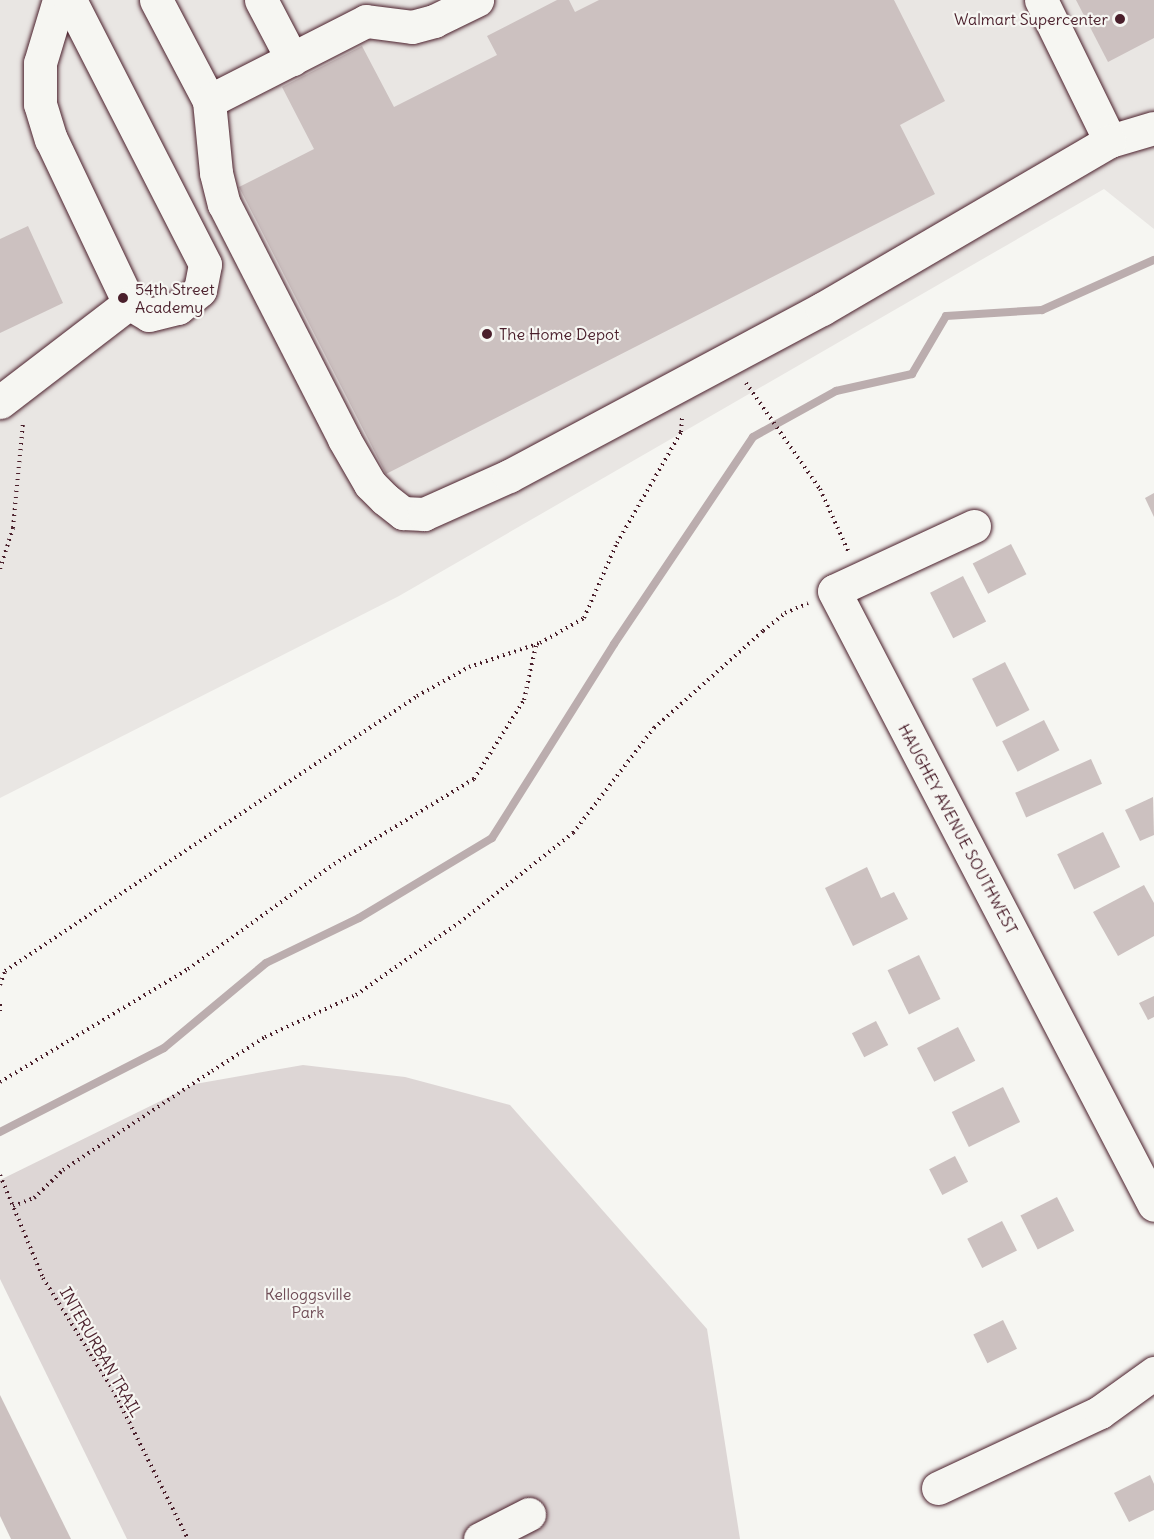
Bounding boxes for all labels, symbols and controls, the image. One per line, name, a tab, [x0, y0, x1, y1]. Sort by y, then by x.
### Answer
place label: Walmart Supercenter	[954, 9, 1108, 29]
marker: Walmart Supercenter	[1113, 12, 1127, 26]
place label: 54th Street Academy	[135, 279, 215, 317]
marker: 54th Street Academy	[116, 291, 130, 305]
place label: The Home Depot	[499, 324, 619, 344]
marker: The Home Depot	[480, 327, 494, 341]
street label: HAUGHEY AVENUE SOUTHWEST	[894, 721, 1022, 937]
street label: INTERURBAN TRAIL	[56, 1283, 146, 1421]
park label: Kelloggsville Park	[265, 1284, 351, 1322]

